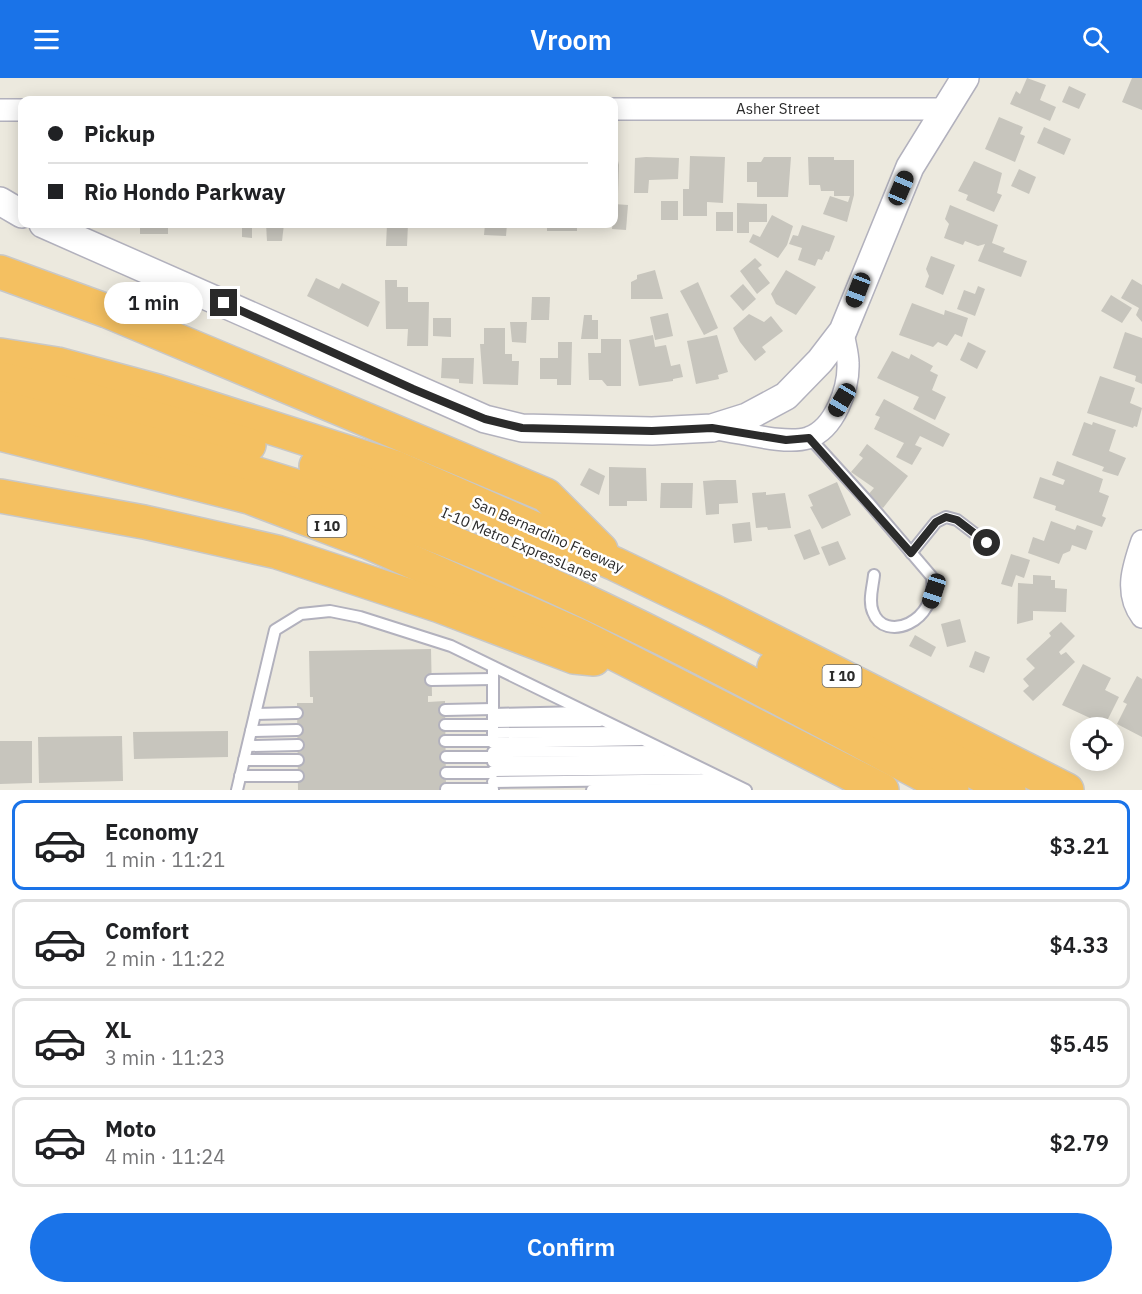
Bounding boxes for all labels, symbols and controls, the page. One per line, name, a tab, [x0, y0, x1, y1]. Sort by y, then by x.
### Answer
text: Vroom	[530, 22, 612, 57]
icon: menu	[30, 23, 63, 56]
icon: search	[1079, 23, 1112, 56]
street label: Asher Street	[736, 99, 820, 118]
text: Pickup	[84, 119, 155, 148]
car	[886, 168, 916, 208]
text: Rio Hondo Parkway	[84, 177, 286, 206]
car	[843, 270, 873, 310]
callout: 1 min	[104, 282, 203, 324]
text: 1 min	[128, 289, 179, 316]
route end	[210, 289, 237, 316]
car	[825, 380, 859, 420]
street label: San Bernardino Freeway	[469, 493, 627, 577]
street label: I-10 Metro ExpressLanes	[439, 503, 602, 586]
road number: I 10	[308, 515, 346, 537]
route start	[973, 529, 1000, 556]
car	[920, 571, 948, 611]
road number: I 10	[822, 665, 862, 687]
map controls	[1070, 717, 1124, 771]
button: locate	[1070, 717, 1124, 771]
text: Economy	[105, 817, 199, 846]
icon: car	[33, 818, 87, 872]
text: $3.21	[1050, 831, 1109, 860]
text: 1 min · 11:21	[105, 846, 225, 873]
text: Comfort	[105, 916, 189, 945]
icon: car	[33, 917, 87, 971]
text: $4.33	[1050, 930, 1109, 959]
text: 2 min · 11:22	[105, 945, 225, 972]
text: XL	[105, 1015, 131, 1044]
icon: car	[33, 1016, 87, 1070]
text: $5.45	[1050, 1029, 1109, 1058]
text: 3 min · 11:23	[105, 1044, 225, 1071]
text: Moto	[105, 1114, 156, 1143]
icon: car	[33, 1115, 87, 1169]
text: $2.79	[1050, 1128, 1109, 1157]
text: 4 min · 11:24	[105, 1143, 225, 1170]
button: Confirm	[30, 1213, 1112, 1282]

